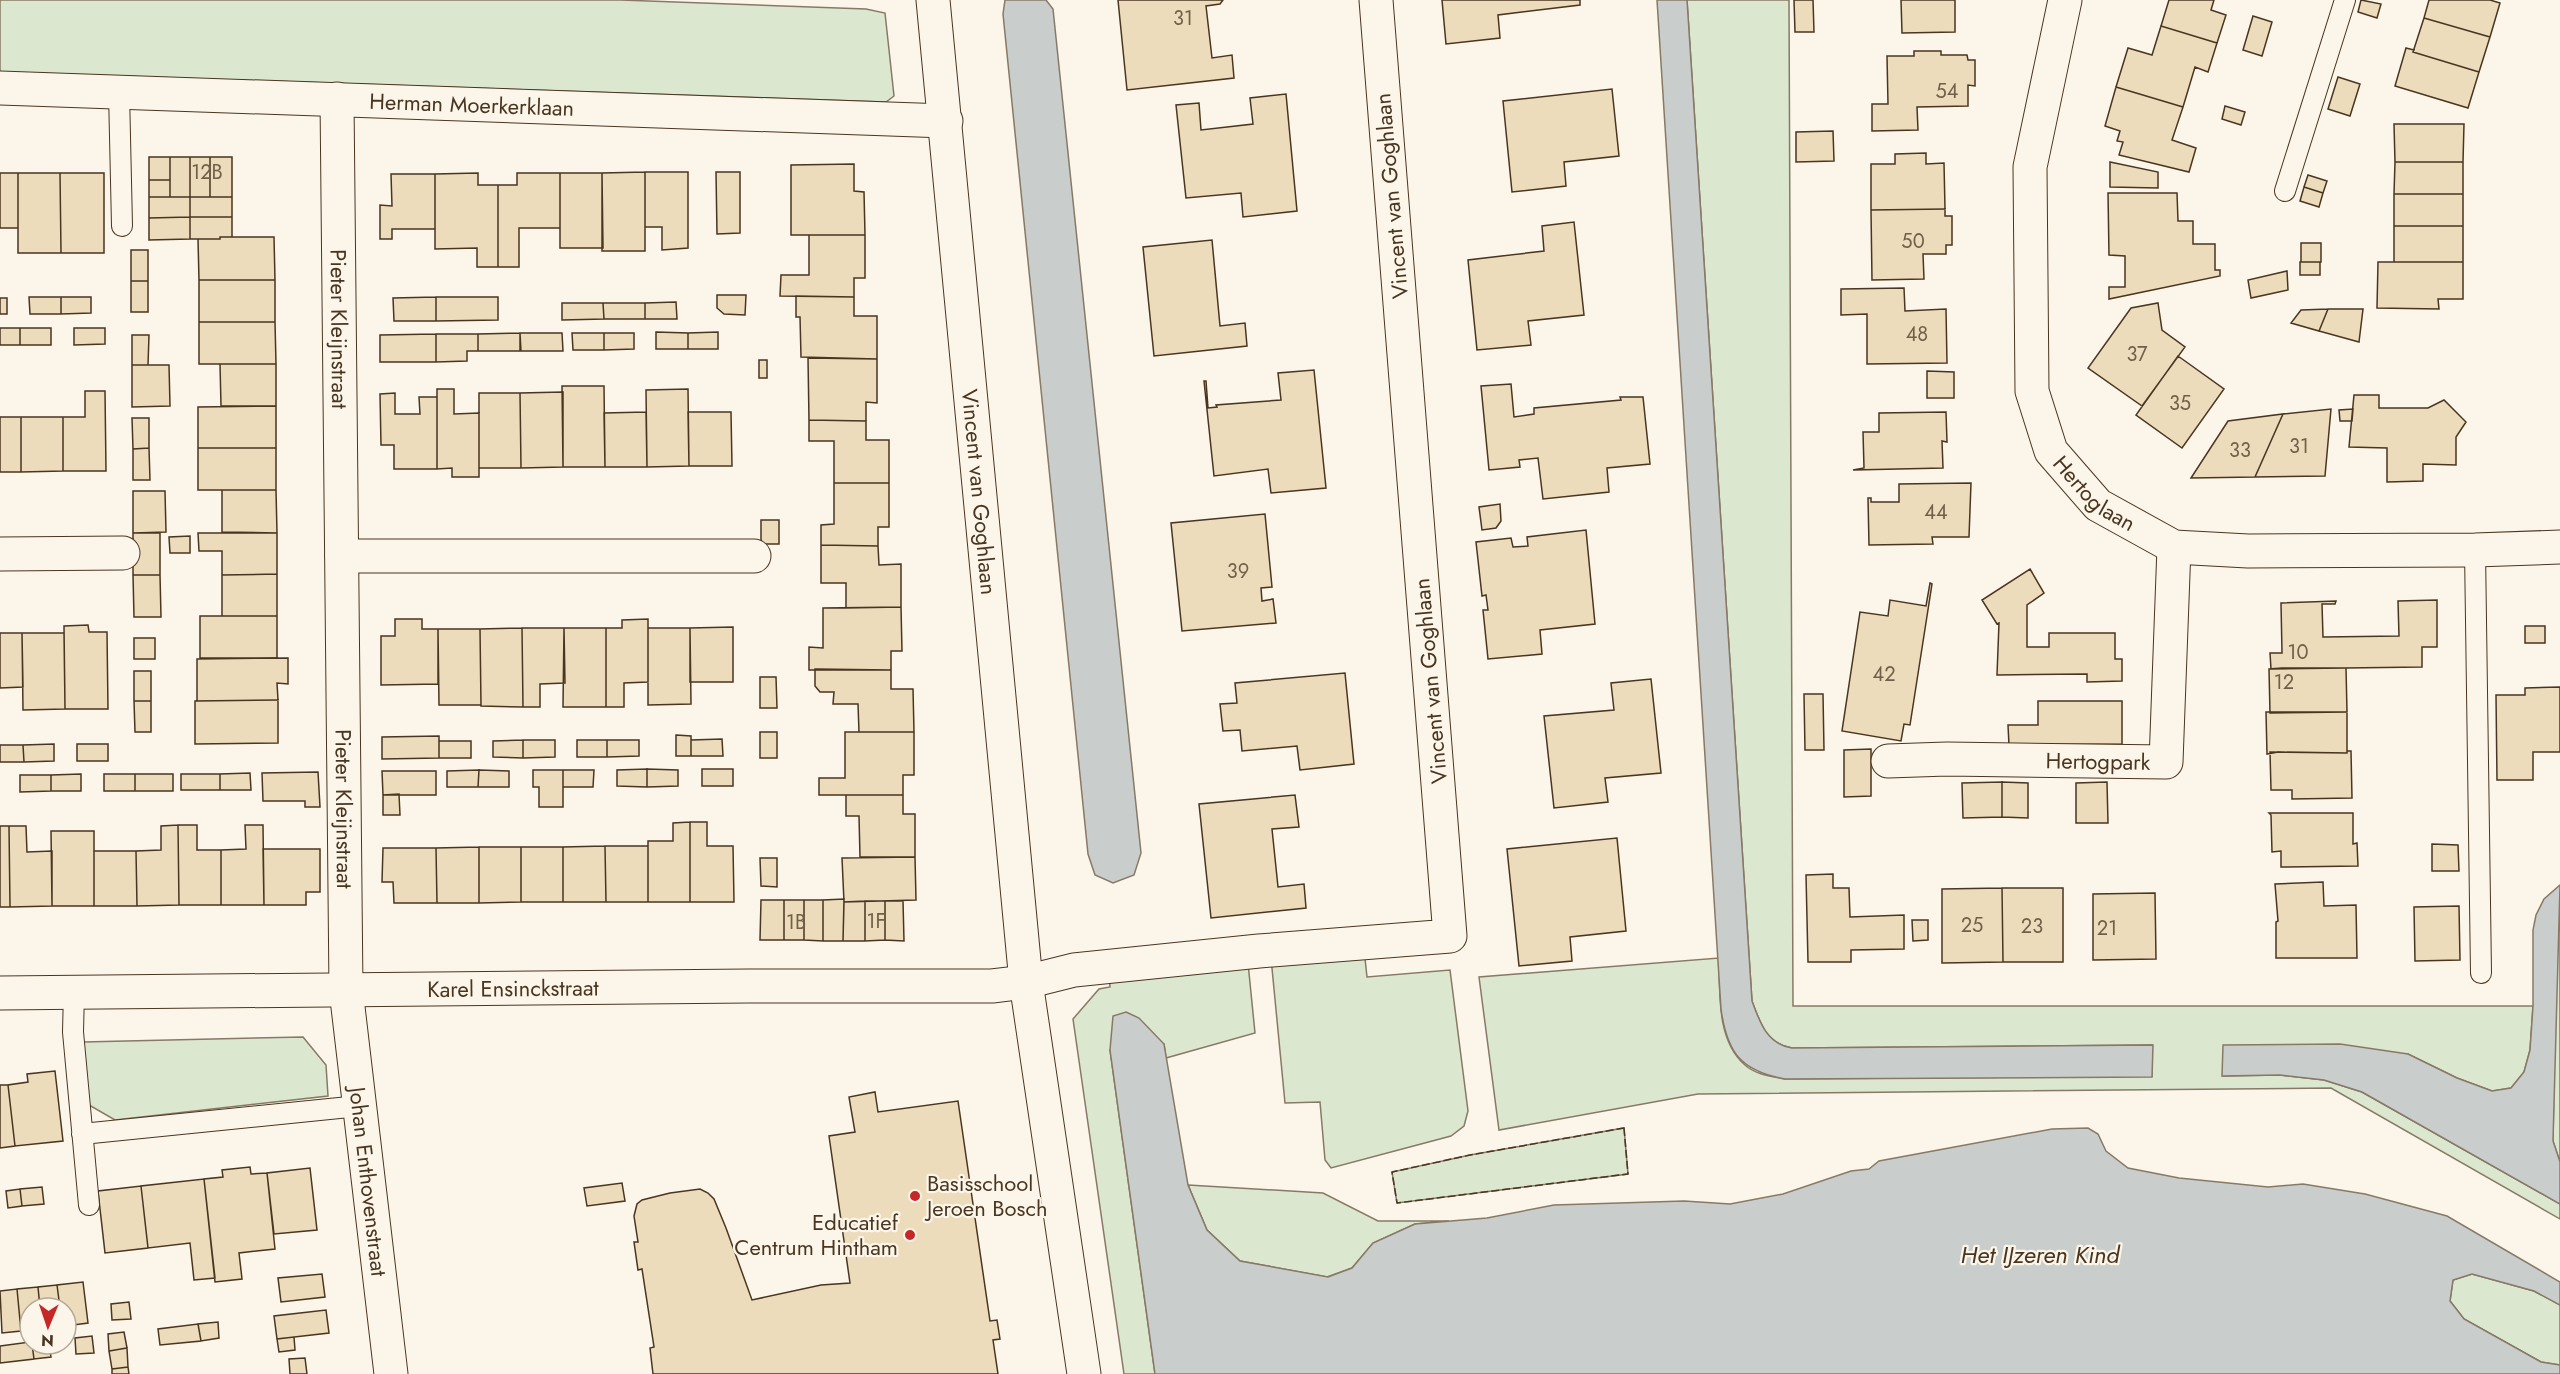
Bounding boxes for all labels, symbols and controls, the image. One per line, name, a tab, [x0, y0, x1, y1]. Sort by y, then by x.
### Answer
house number: 31	[1173, 4, 1193, 33]
house number: 54	[1936, 77, 1959, 106]
street label: Herman Moerkerklaan	[369, 85, 575, 124]
street label: Vincent van Goghlaan	[1366, 92, 1416, 300]
house number: 12B	[191, 158, 223, 187]
house number: 50	[1901, 227, 1925, 256]
street label: Pieter Kleijnstraat	[323, 249, 356, 410]
house number: 48	[1906, 320, 1928, 349]
house number: 37	[2126, 340, 2148, 369]
street label: Vincent van Goghlaan	[954, 387, 1005, 596]
house number: 35	[2169, 389, 2191, 418]
house number: 31	[2289, 432, 2309, 461]
house number: 33	[2229, 436, 2251, 465]
street label: Hertoglaan	[2046, 448, 2142, 539]
house number: 44	[1924, 498, 1948, 527]
house number: 39	[1227, 557, 1249, 586]
street label: Vincent van Goghlaan	[1405, 577, 1455, 785]
house number: 10	[2288, 638, 2309, 667]
house number: 42	[1872, 660, 1896, 689]
house number: 12	[2274, 668, 2294, 697]
street label: Pieter Kleijnstraat	[327, 729, 361, 890]
street label: Hertogpark	[2045, 744, 2151, 778]
house number: 1F	[867, 907, 886, 936]
house number: 1B	[786, 908, 806, 937]
house number: 25	[1961, 911, 1983, 940]
house number: 23	[2021, 912, 2043, 941]
house number: 21	[2097, 914, 2117, 943]
street label: Karel Ensinckstraat	[427, 971, 600, 1005]
street label: Johan Enthovenstraat	[341, 1082, 396, 1279]
place label: Basisschool Jeroen Bosch	[924, 1167, 1048, 1224]
marker: Basisschool Jeroen Bosch	[908, 1189, 922, 1203]
place label: Educatief Centrum Hintham	[734, 1206, 899, 1263]
marker: Educatief Centrum Hintham	[903, 1228, 917, 1242]
water label: Het IJzeren Kind	[1961, 1237, 2121, 1272]
north arrow	[18, 1296, 78, 1356]
text: N	[41, 1329, 54, 1352]

